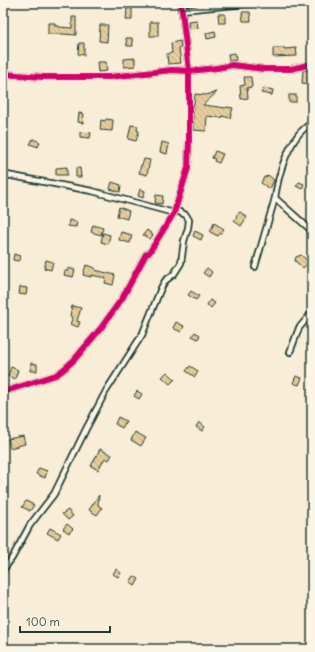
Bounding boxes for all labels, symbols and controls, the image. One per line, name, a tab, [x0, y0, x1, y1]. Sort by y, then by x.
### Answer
scale bar	[20, 608, 110, 634]
text: 100 m	[26, 614, 60, 629]

